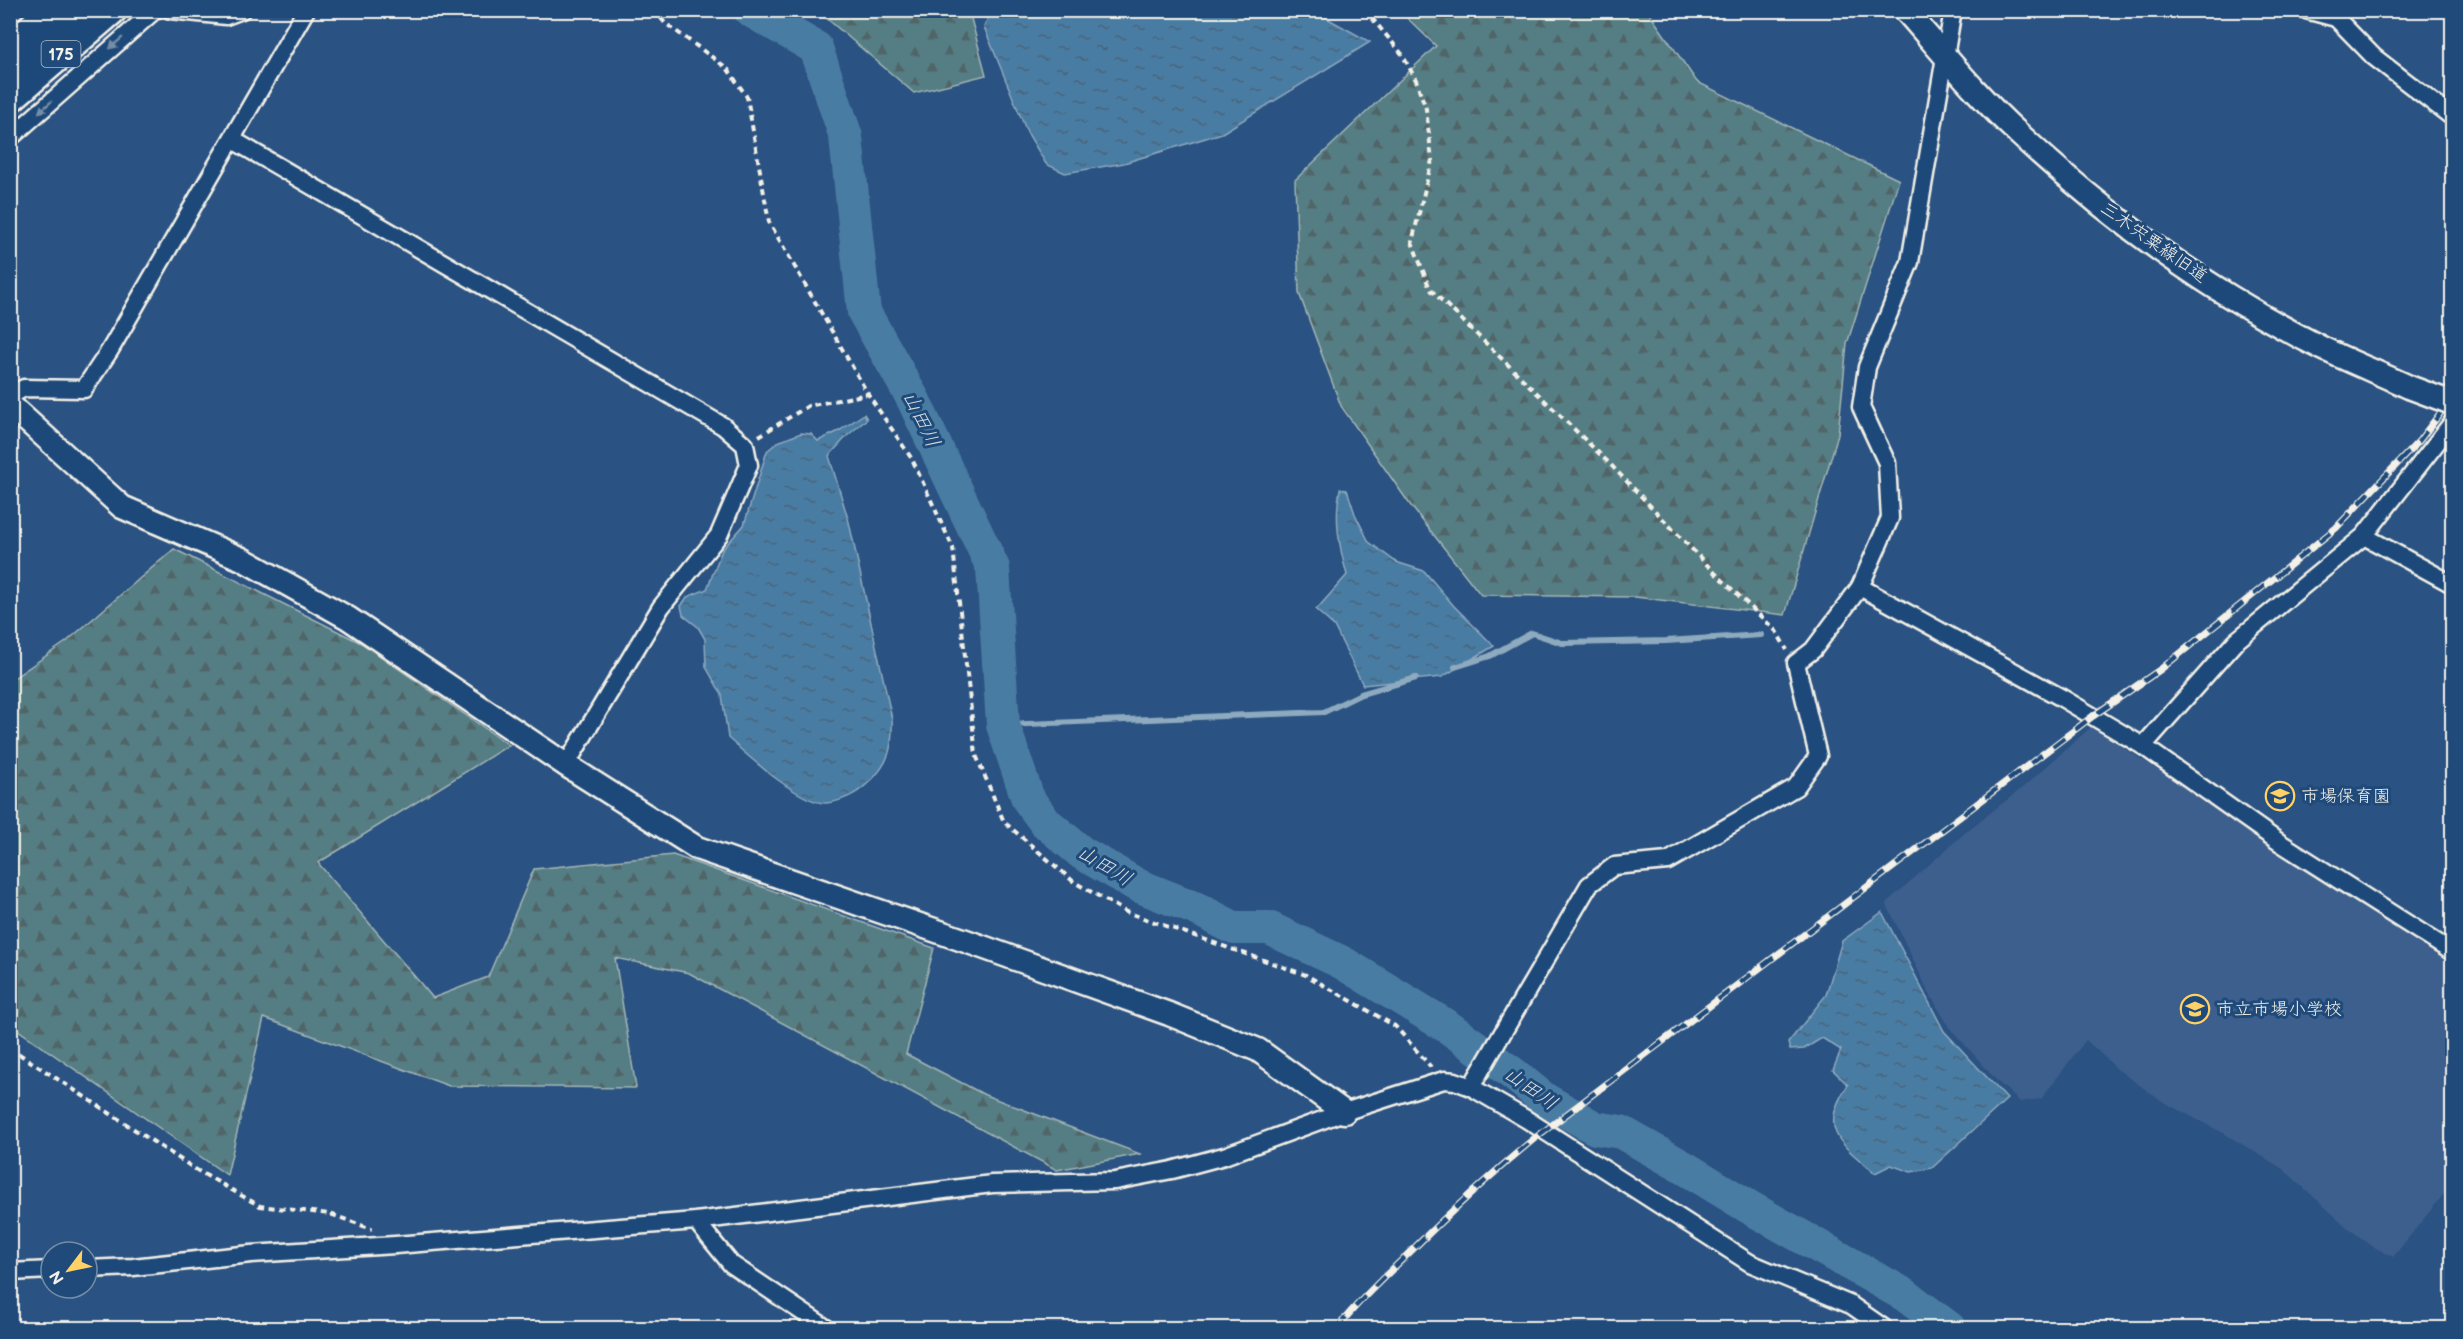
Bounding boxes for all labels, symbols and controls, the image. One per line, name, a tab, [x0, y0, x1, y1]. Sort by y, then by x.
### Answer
one-way arrow	[109, 36, 124, 50]
road number: 175	[42, 41, 80, 67]
one-way arrow	[38, 100, 53, 113]
street label: 三木宍粟線旧道	[2096, 198, 2211, 287]
water label: 山田川	[897, 387, 945, 452]
school or university icon: 市場保育園	[2264, 780, 2296, 812]
place label: 市場保育園	[2301, 786, 2391, 807]
water label: 山田川	[1073, 840, 1136, 892]
school or university icon: 市立市場小学校	[2179, 993, 2211, 1025]
place label: 市立市場小学校	[2216, 999, 2342, 1020]
water label: 山田川	[1499, 1062, 1562, 1116]
north arrow	[39, 1240, 99, 1300]
text: N	[46, 1267, 69, 1287]

